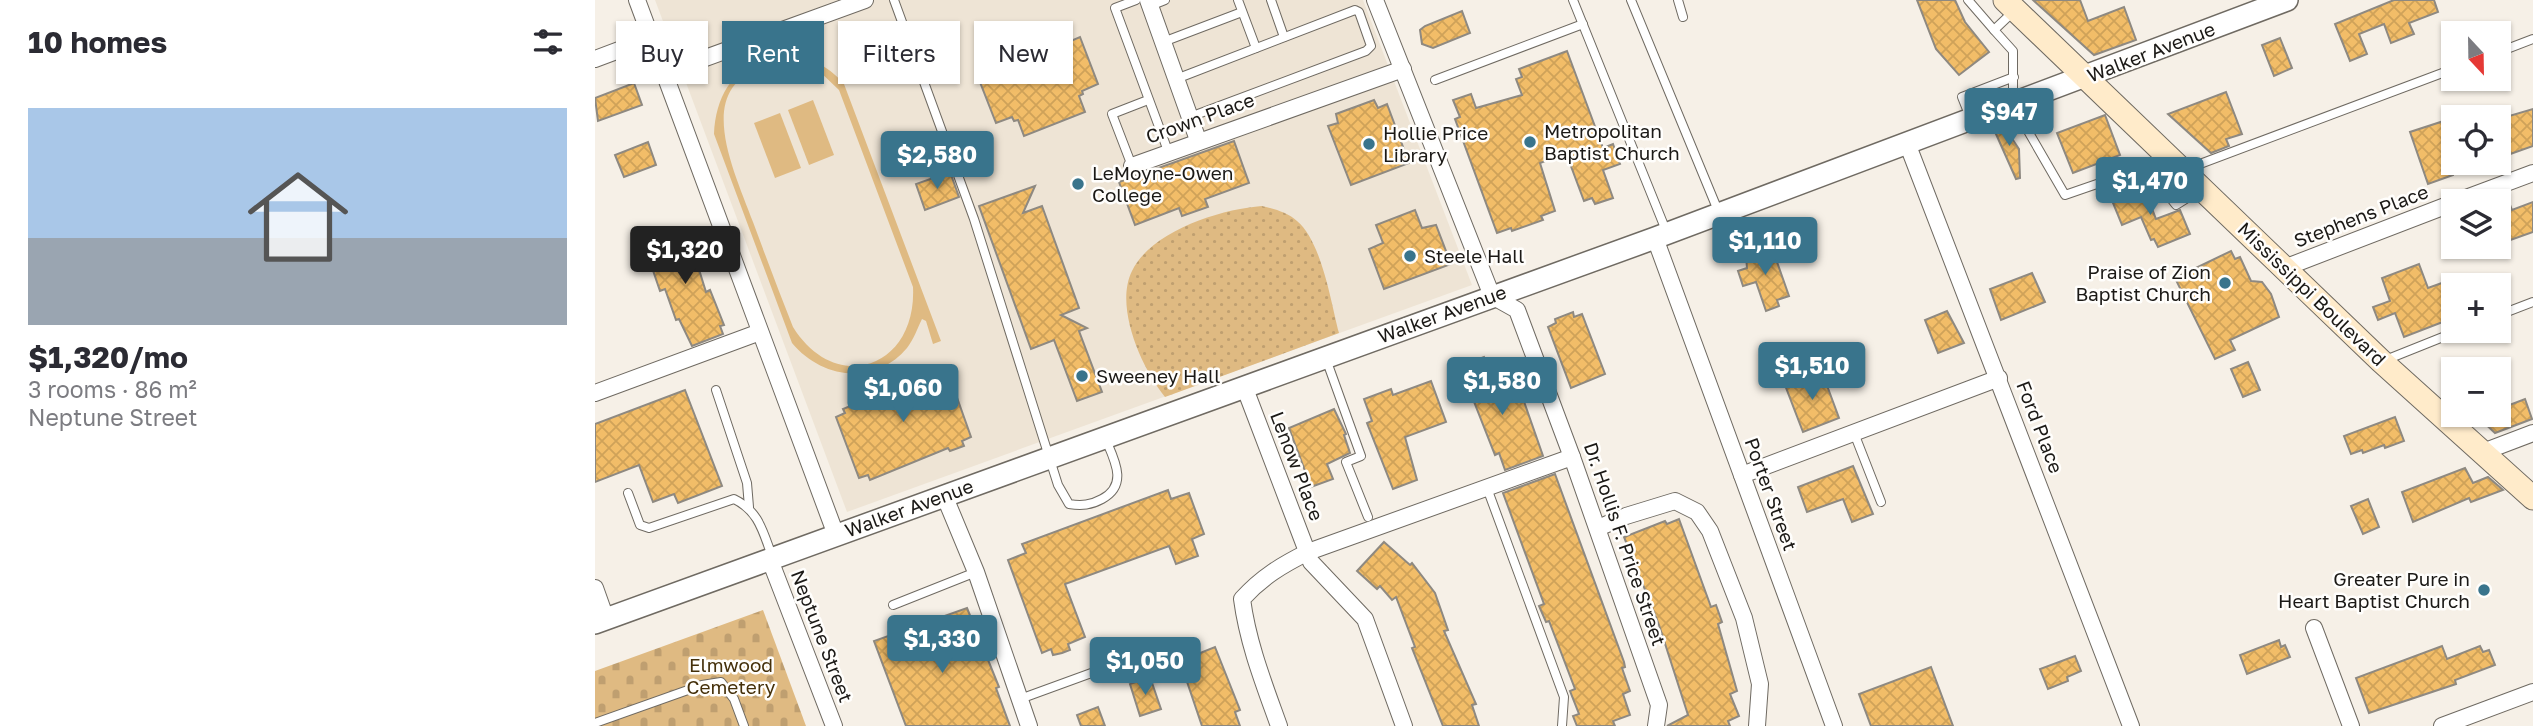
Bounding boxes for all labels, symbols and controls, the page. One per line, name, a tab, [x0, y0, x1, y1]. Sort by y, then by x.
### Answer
street label: Walker Avenue	[2084, 17, 2218, 86]
chip: Buy	[616, 21, 708, 84]
chip: Rent	[722, 21, 824, 84]
chip: Filters	[838, 21, 960, 84]
chip: New	[974, 21, 1073, 84]
north arrow	[2441, 21, 2511, 91]
map controls	[2441, 21, 2511, 427]
icon: filters	[529, 23, 567, 61]
text: 10 homes	[28, 24, 167, 60]
street label: Crown Place	[1142, 87, 1257, 148]
pin: $947	[1968, 88, 2050, 148]
text: $947	[1981, 97, 2037, 125]
button: locate	[2441, 105, 2511, 175]
place label: Metropolitan Baptist Church	[1544, 119, 1680, 164]
place label: Hollie Price Library	[1383, 121, 1488, 166]
pin: $2,580	[880, 132, 994, 191]
marker: Metropolitan Baptist Church	[1522, 134, 1538, 150]
marker: Hollie Price Library	[1361, 136, 1377, 152]
text: $2,580	[897, 140, 977, 168]
icon: home	[235, 154, 361, 280]
pin: $1,470	[2093, 158, 2207, 217]
place label: LeMoyne-Owen College	[1092, 161, 1234, 206]
text: $1,470	[2112, 166, 2188, 194]
marker: LeMoyne-Owen College	[1070, 176, 1086, 192]
street label: Stephens Place	[2290, 179, 2431, 252]
button: layers	[2441, 189, 2511, 259]
street label: Mississippi Boulevard	[2234, 217, 2391, 370]
pin: $1,110	[1708, 218, 1822, 277]
pin: $1,320	[628, 226, 742, 286]
text: $1,110	[1728, 226, 1802, 254]
text: $1,320	[646, 235, 724, 263]
place label: Steele Hall	[1424, 244, 1524, 267]
marker: Steele Hall	[1402, 248, 1418, 264]
place label: Praise of Zion Baptist Church	[2075, 260, 2211, 305]
button: +	[2441, 273, 2511, 343]
marker: Praise of Zion Baptist Church	[2217, 275, 2233, 291]
street label: Walker Avenue	[1375, 280, 1509, 347]
text: $1,320/mo	[28, 339, 188, 375]
pin: $1,510	[1755, 342, 1869, 402]
text: $1,510	[1774, 351, 1850, 379]
button: −	[2441, 357, 2511, 427]
pin: $1,580	[1445, 358, 1559, 417]
pin: $1,060	[846, 364, 960, 424]
place label: Sweeney Hall	[1096, 364, 1220, 387]
text: $1,580	[1463, 366, 1541, 394]
marker: Sweeney Hall	[1074, 368, 1090, 384]
text: $1,060	[863, 373, 943, 401]
text: 3 rooms · 86 m²	[28, 375, 197, 403]
street label: Ford Place	[2012, 378, 2069, 476]
text: Neptune Street	[28, 403, 197, 431]
street label: Lenow Place	[1266, 408, 1329, 524]
street label: Porter Street	[1740, 434, 1803, 553]
street label: Dr. Hollis F. Price Street	[1580, 439, 1671, 649]
street label: Walker Avenue	[842, 474, 976, 541]
street label: Neptune Street	[787, 566, 858, 705]
place label: Greater Pure in Heart Baptist Church	[2278, 567, 2470, 612]
marker: Greater Pure in Heart Baptist Church	[2476, 582, 2492, 598]
pin: $1,330	[885, 616, 999, 675]
text: $1,330	[903, 624, 981, 652]
pin: $1,050	[1088, 638, 1202, 697]
text: $1,050	[1106, 646, 1184, 674]
park label: Elmwood Cemetery	[686, 653, 776, 698]

